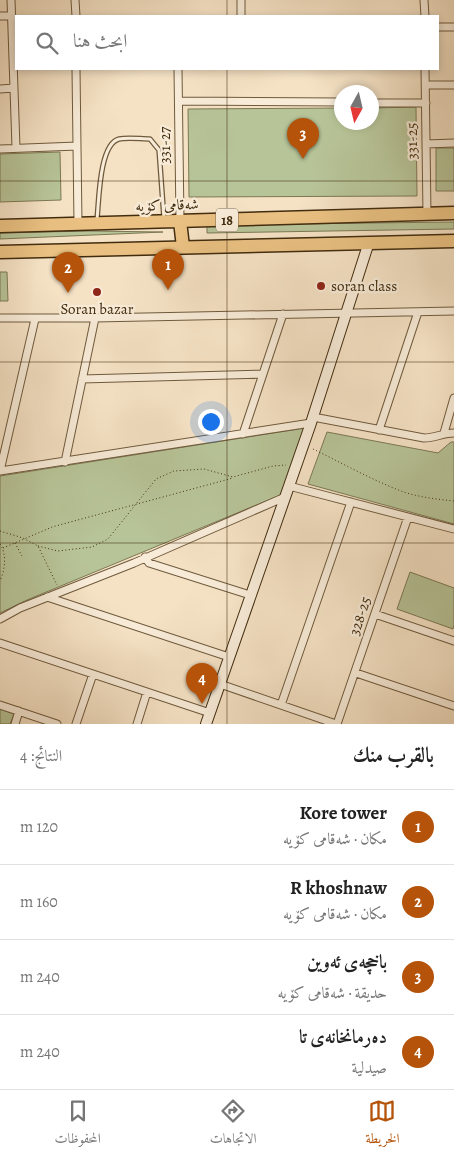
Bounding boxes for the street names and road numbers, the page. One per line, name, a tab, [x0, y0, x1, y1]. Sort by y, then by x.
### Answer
street label: 331-25	[402, 122, 422, 160]
street label: 331-27	[155, 126, 175, 163]
street label: شەقامی کۆیە	[135, 194, 199, 216]
road number: 18	[216, 208, 238, 232]
street label: 328-25	[344, 594, 376, 638]

